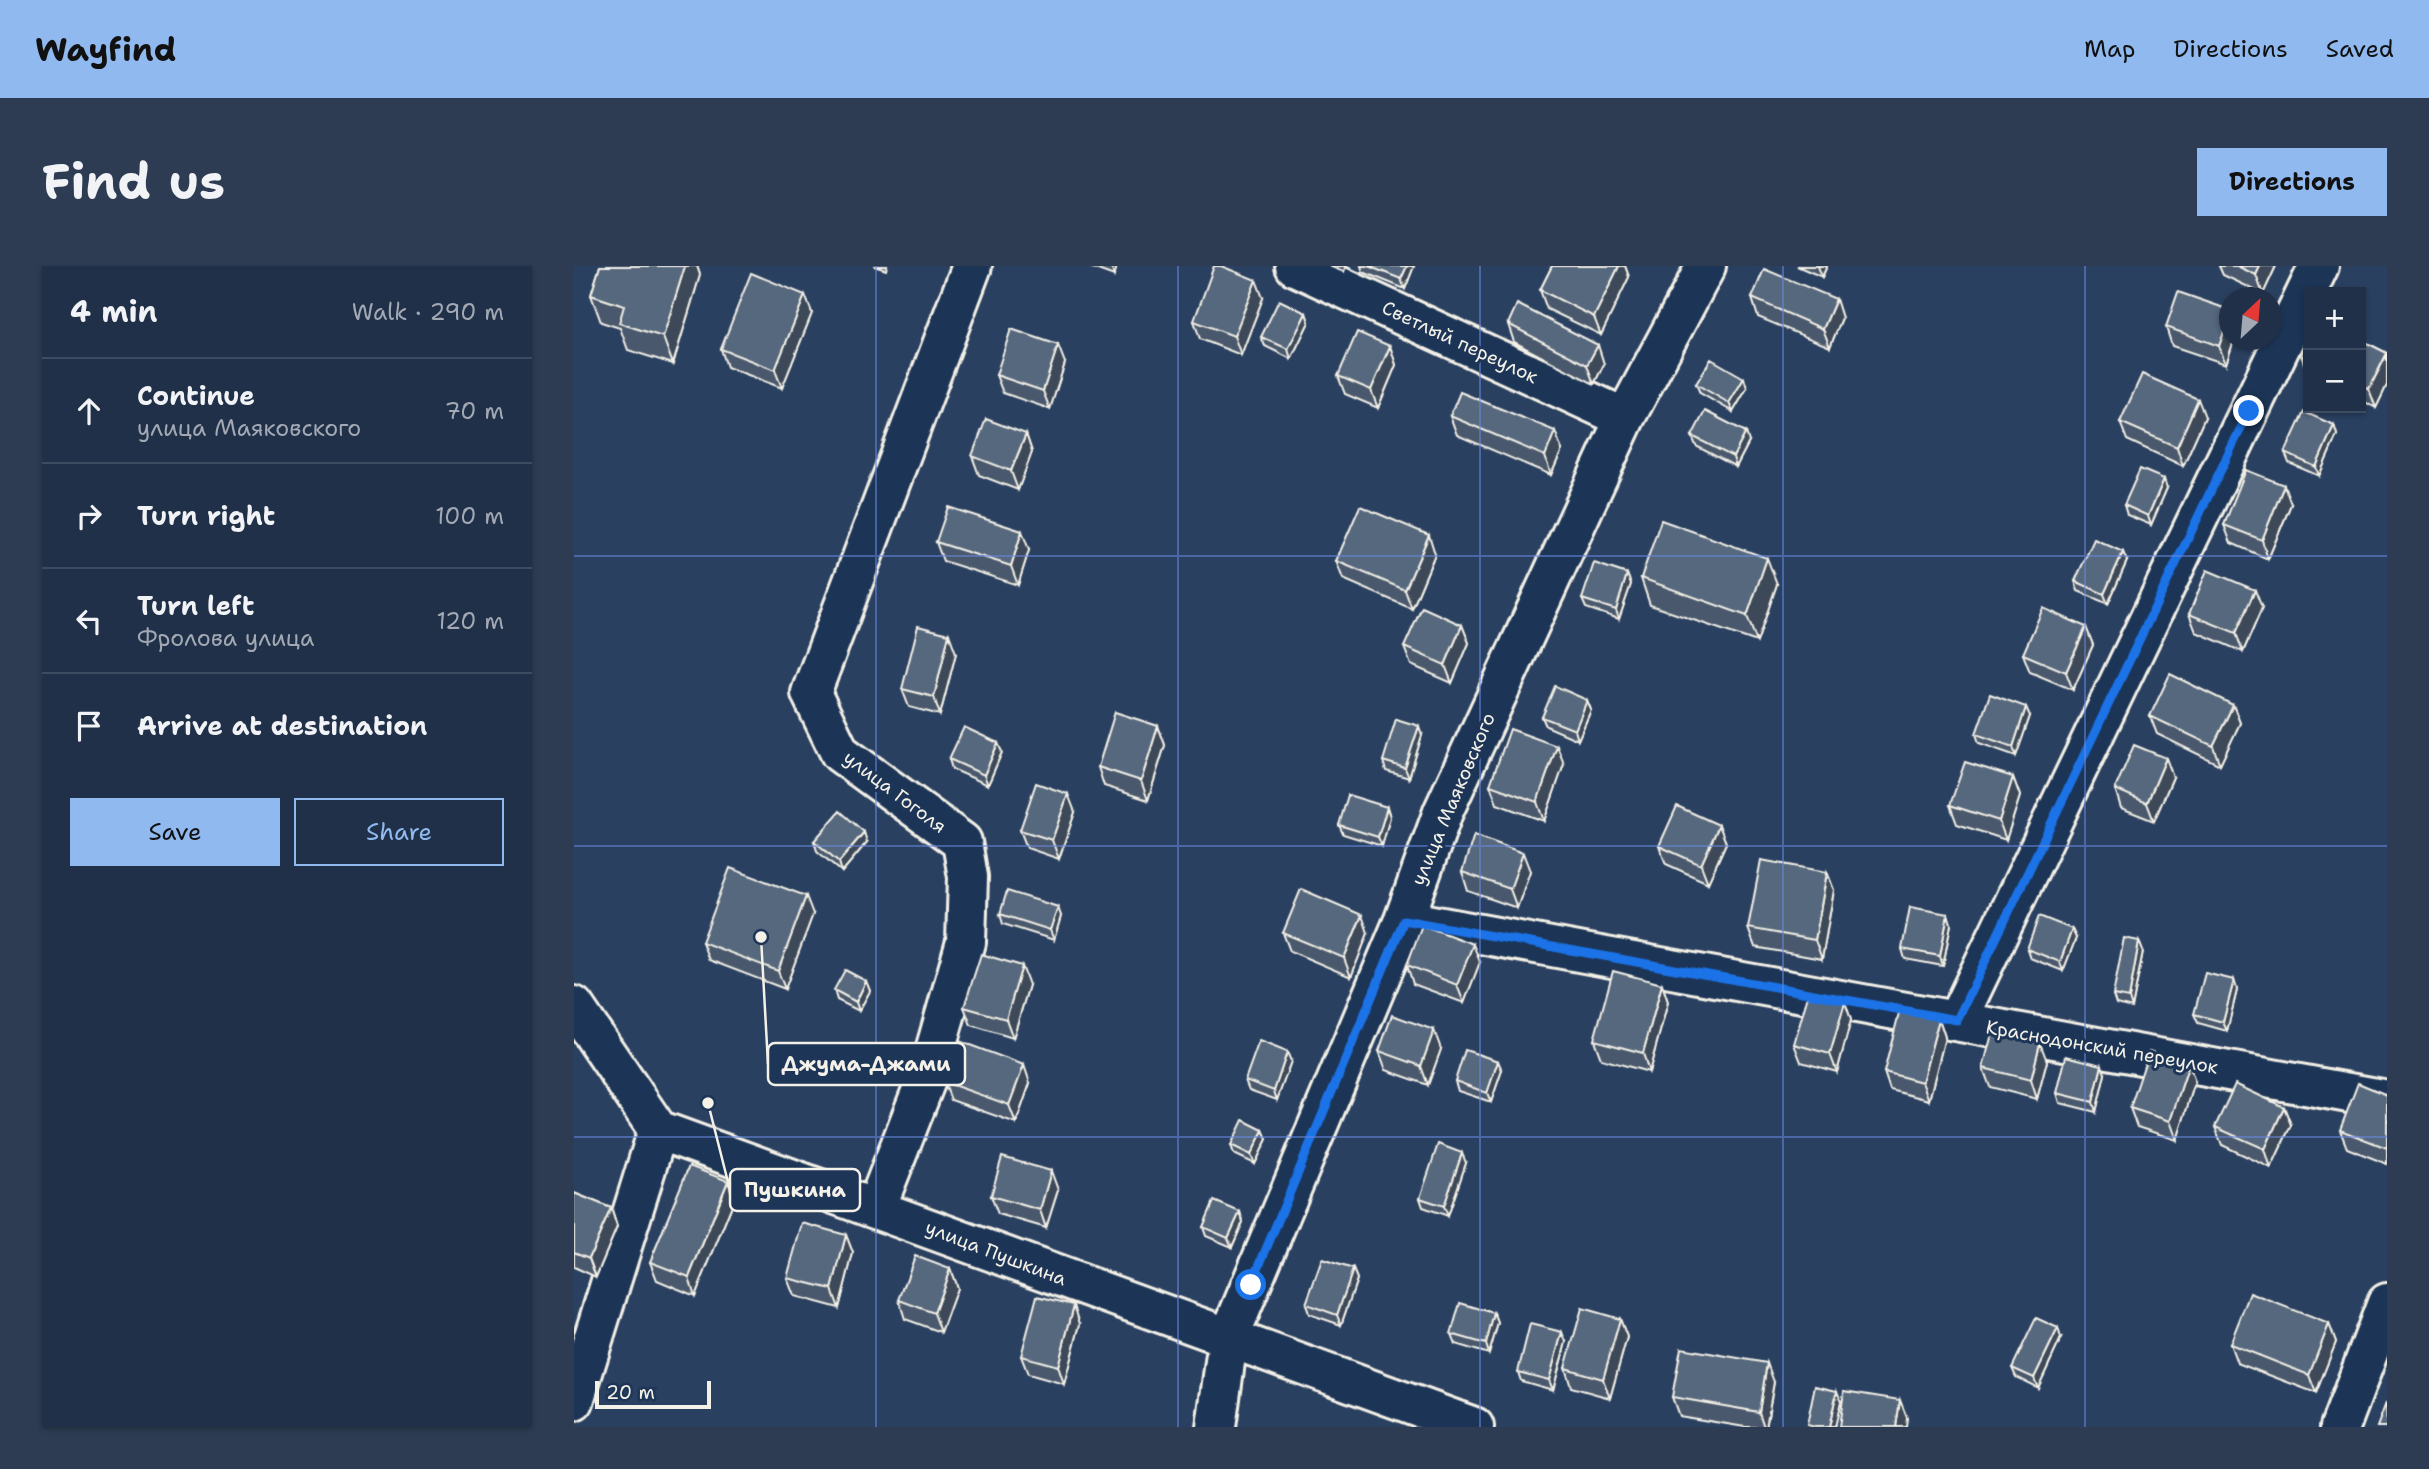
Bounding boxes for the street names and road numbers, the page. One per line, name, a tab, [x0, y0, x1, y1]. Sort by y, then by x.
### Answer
street label: Светлый переулок	[1378, 295, 1542, 389]
street label: улица Маяковского	[1405, 709, 1501, 889]
street label: улица Гоголя	[838, 745, 952, 839]
street label: Краснодонский переулок	[1984, 1014, 2220, 1080]
street label: улица Пушкина	[922, 1215, 1070, 1291]

